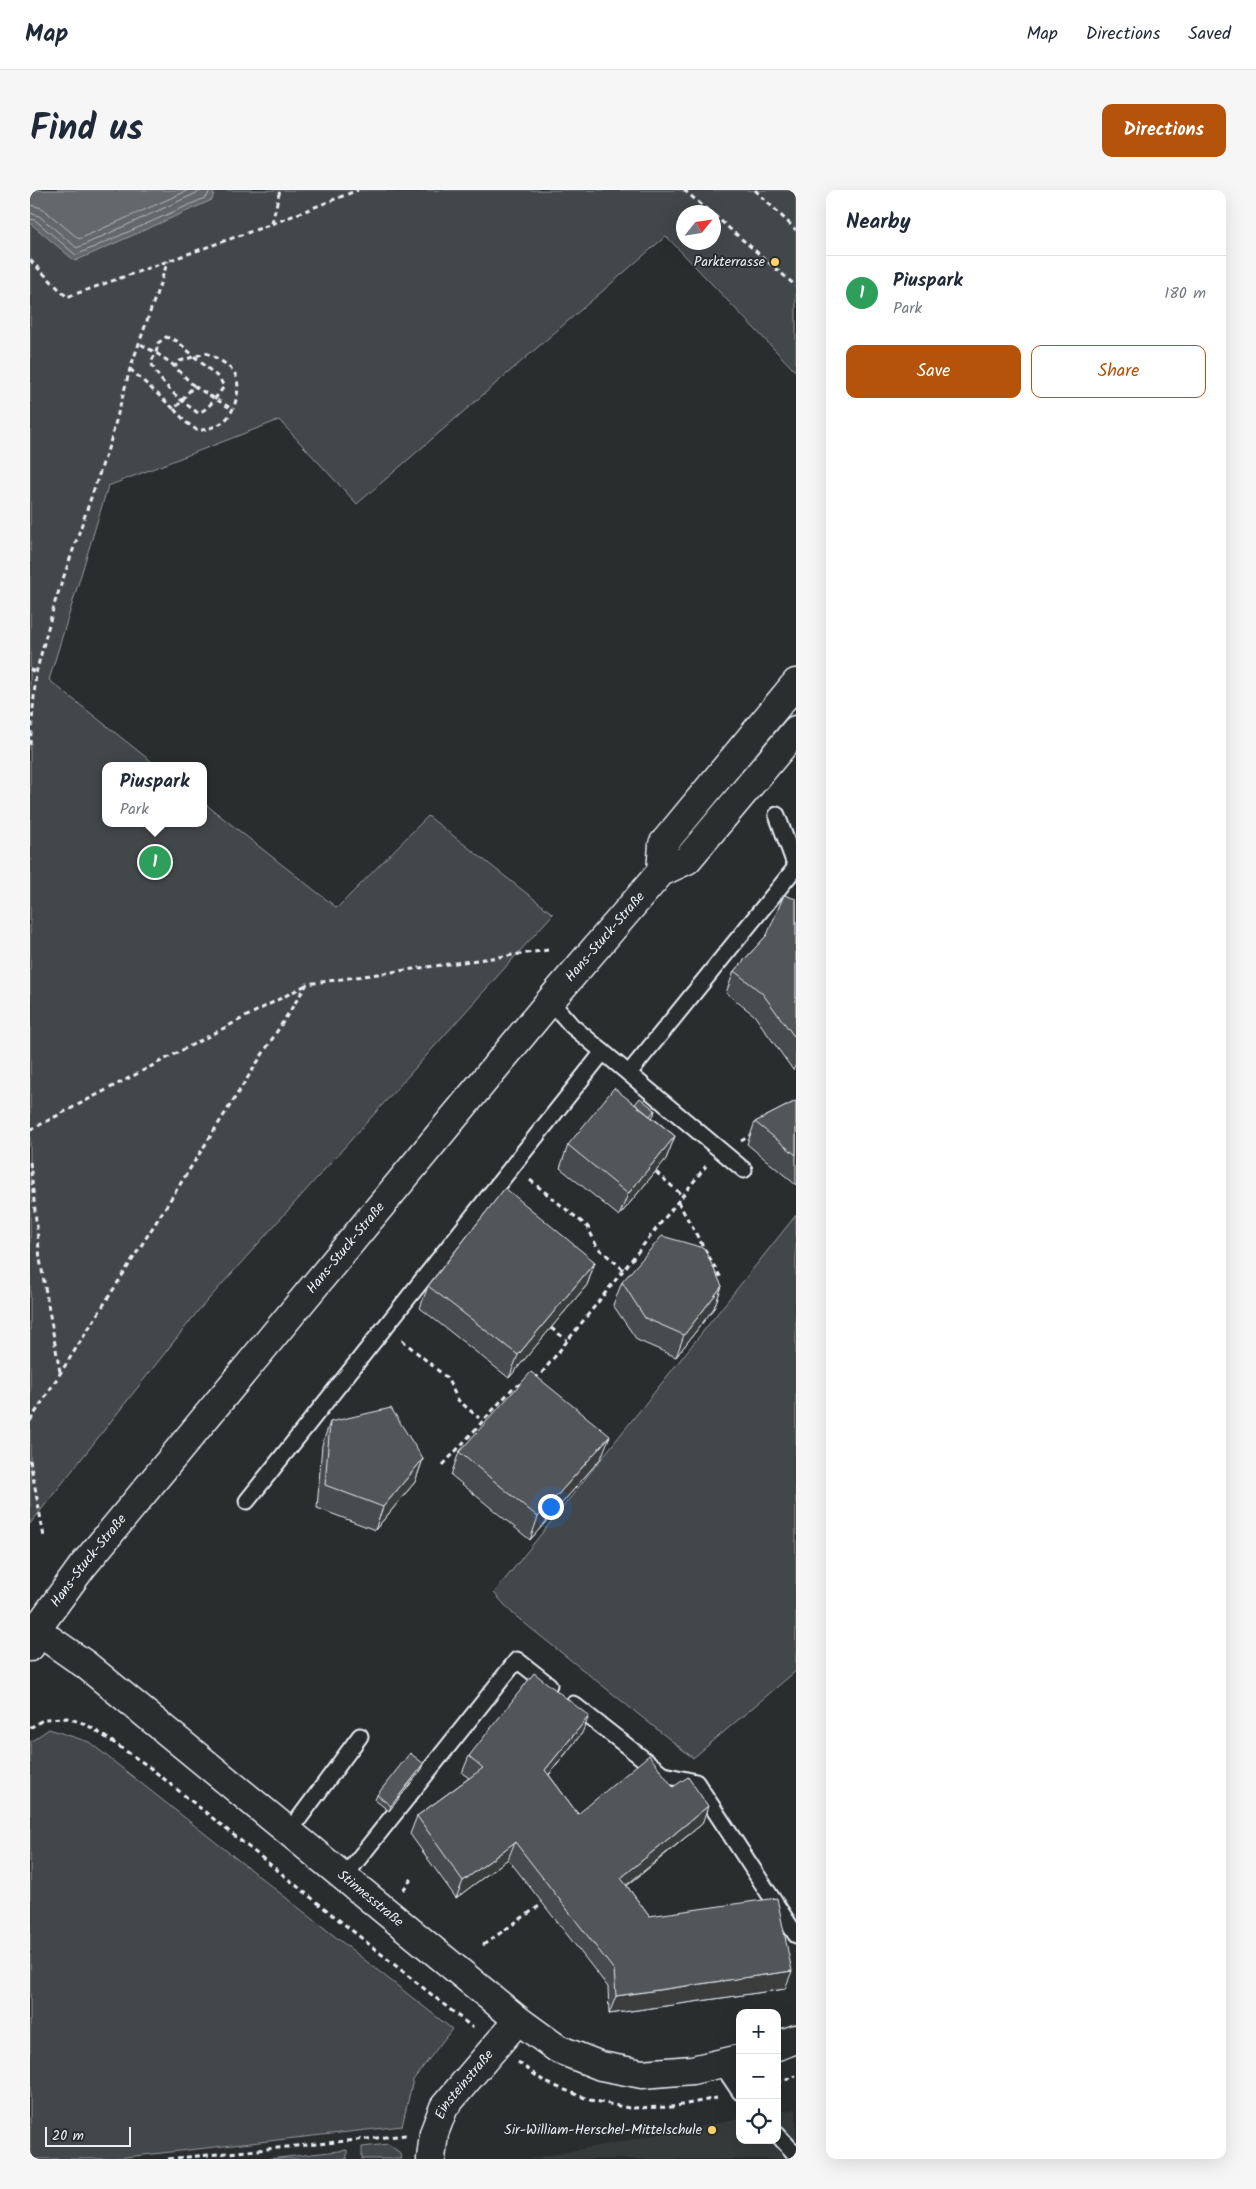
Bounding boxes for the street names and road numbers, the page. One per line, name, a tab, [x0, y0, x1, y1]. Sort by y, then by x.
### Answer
street label: Hans-Stuck-Straße	[560, 886, 651, 987]
street label: Hans-Stuck-Straße	[301, 1197, 391, 1299]
street label: Hans-Stuck-Straße	[45, 1509, 133, 1612]
street label: Stinnesstraße	[332, 1865, 409, 1933]
street label: Einsteinstraße	[429, 2044, 500, 2122]

